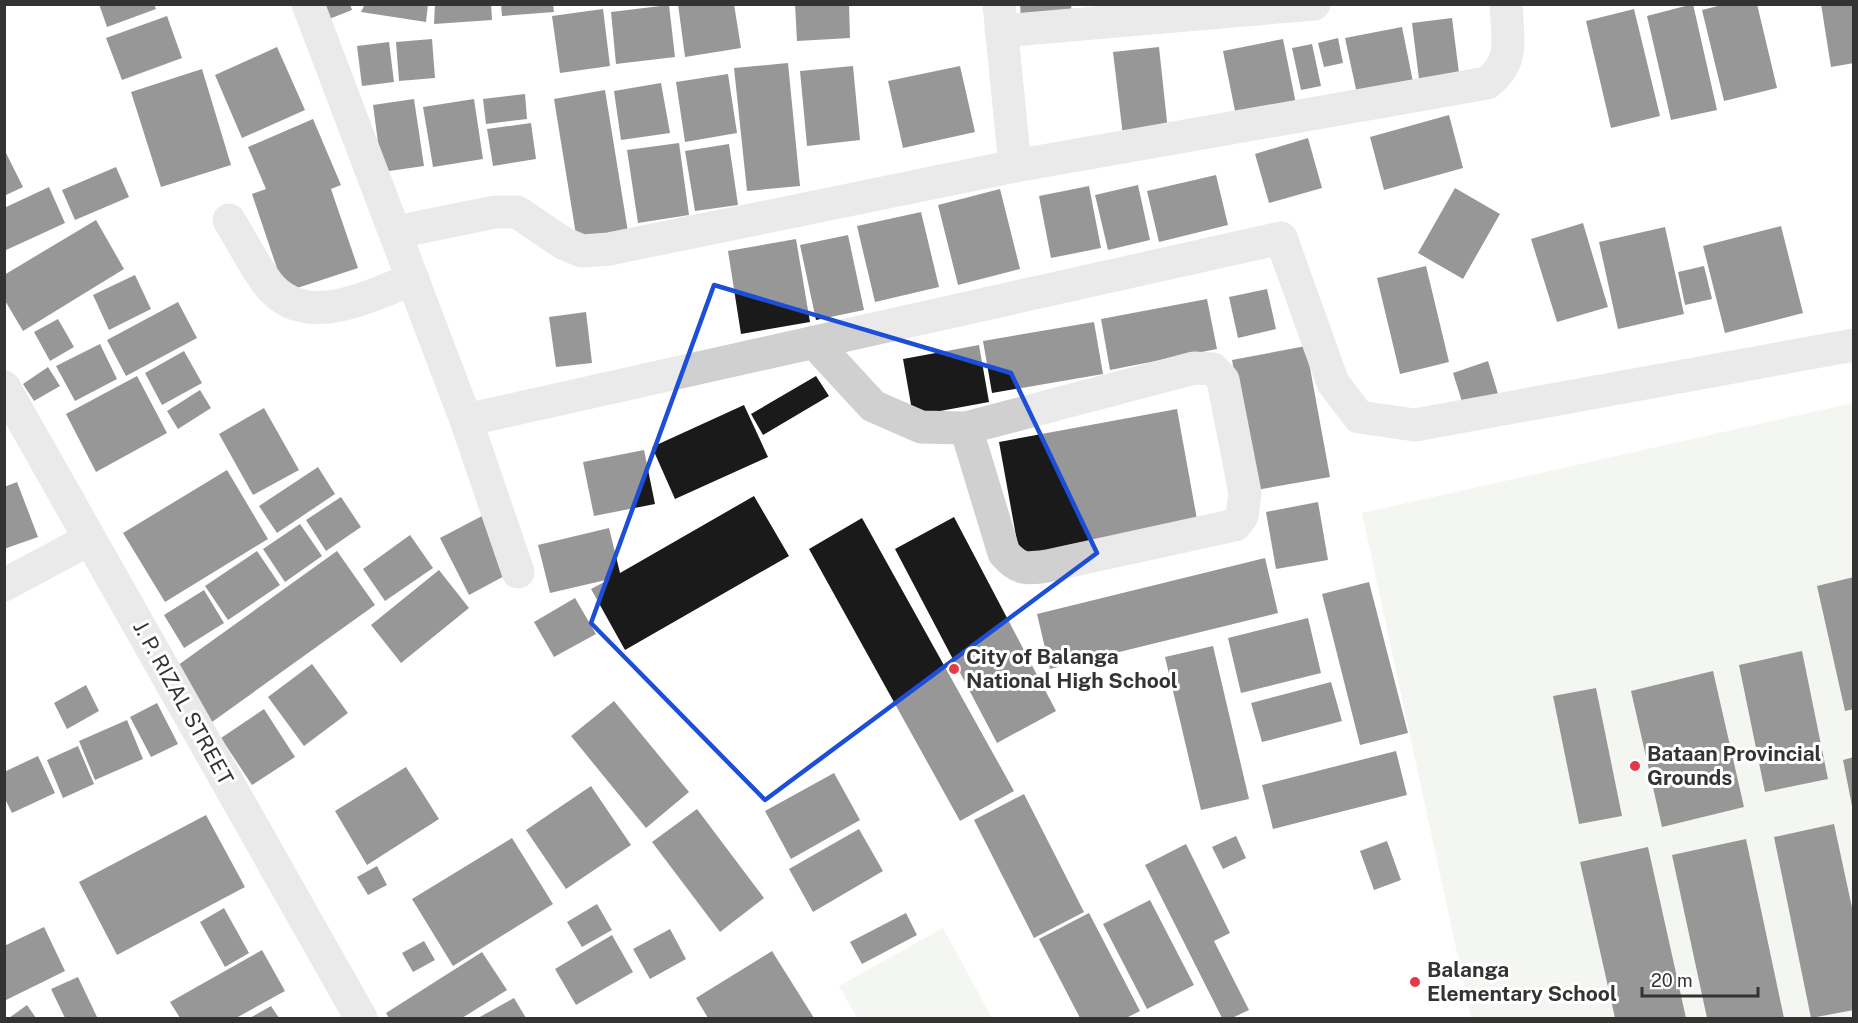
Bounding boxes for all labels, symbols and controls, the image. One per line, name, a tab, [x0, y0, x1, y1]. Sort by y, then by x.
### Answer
street label: J. P. RIZAL STREET	[128, 616, 239, 789]
place label: City of Balanga National High School	[966, 644, 1178, 693]
marker: City of Balanga National High School	[947, 662, 961, 676]
place label: Bataan Provincial Grounds	[1647, 741, 1822, 790]
marker: Bataan Provincial Grounds	[1628, 759, 1642, 773]
place label: Balanga Elementary School	[1427, 957, 1617, 1006]
scale bar	[1642, 960, 1758, 998]
text: 20 m	[1651, 970, 1693, 991]
marker: Balanga Elementary School	[1408, 975, 1422, 989]

